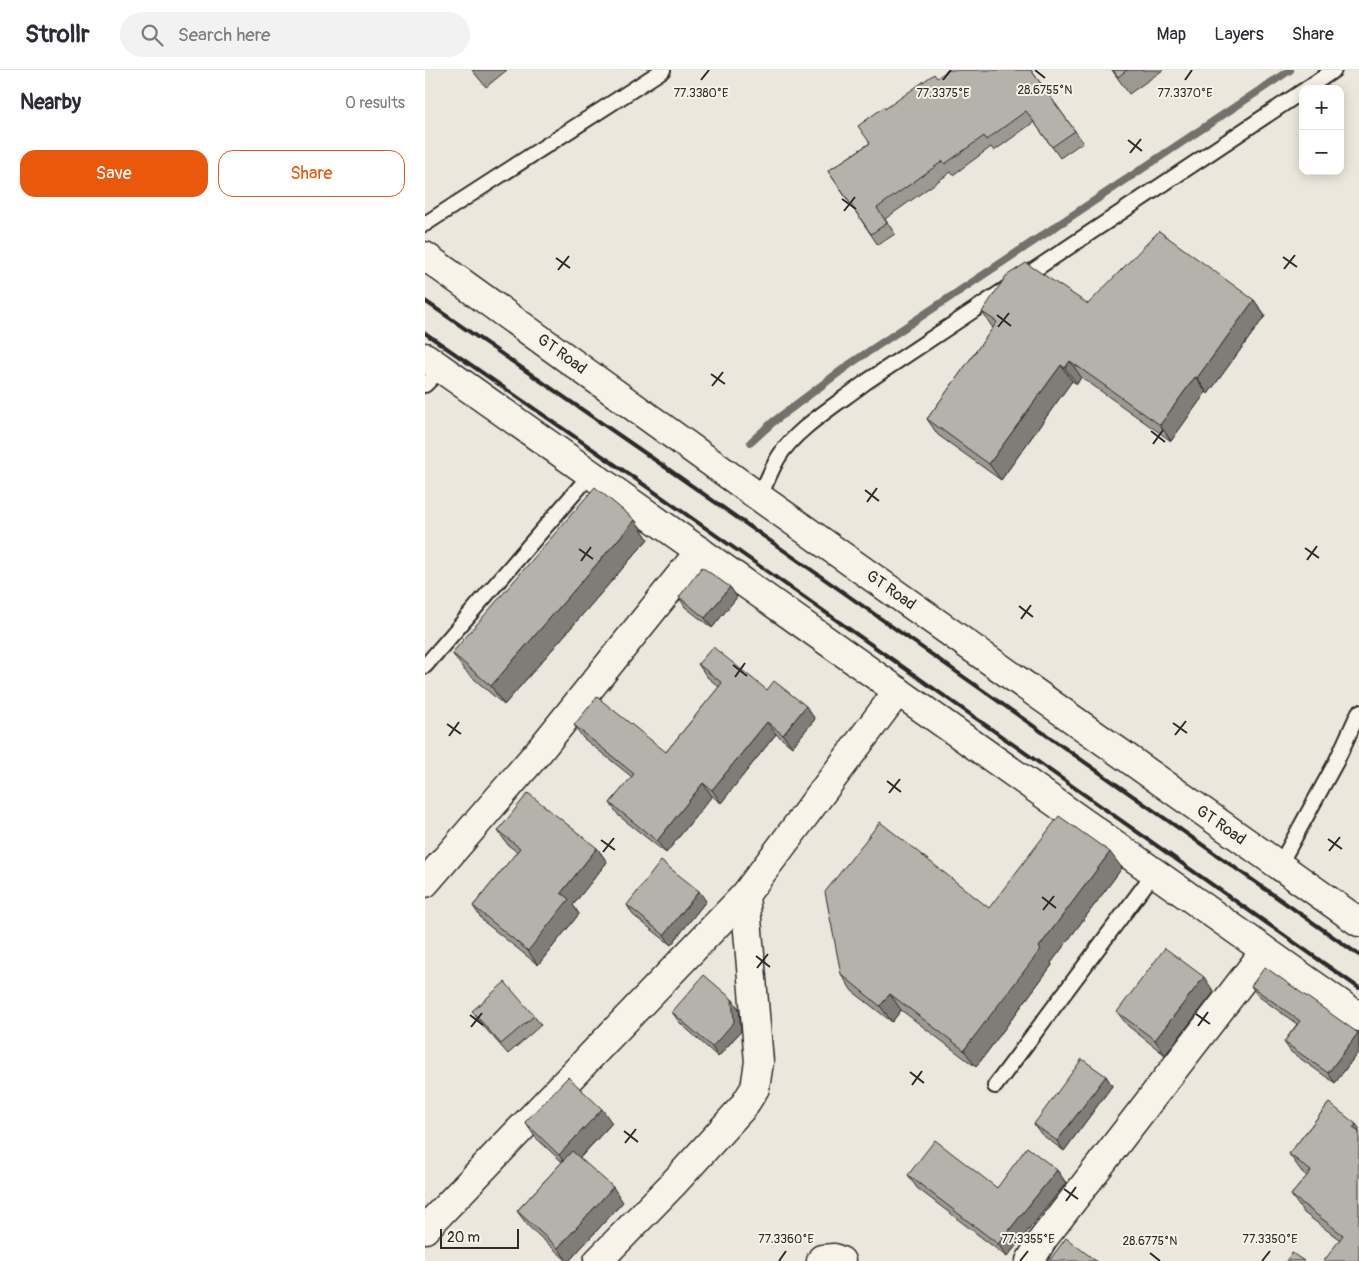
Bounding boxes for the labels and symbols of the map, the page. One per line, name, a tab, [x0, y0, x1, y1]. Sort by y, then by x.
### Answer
text: 28.6755°N	[1018, 83, 1072, 98]
text: 77.3380°E	[674, 86, 728, 101]
text: 77.3375°E	[916, 86, 970, 101]
text: 77.3370°E	[1158, 86, 1212, 101]
street label: GT Road	[533, 329, 591, 379]
street label: GT Road	[862, 566, 920, 614]
street label: GT Road	[1192, 801, 1250, 849]
scale bar	[440, 1226, 519, 1249]
text: 77.3360°E	[758, 1232, 814, 1247]
text: 77.3355°E	[1001, 1232, 1055, 1247]
text: 77.3350°E	[1243, 1232, 1297, 1247]
text: 28.6775°N	[1123, 1234, 1177, 1249]

